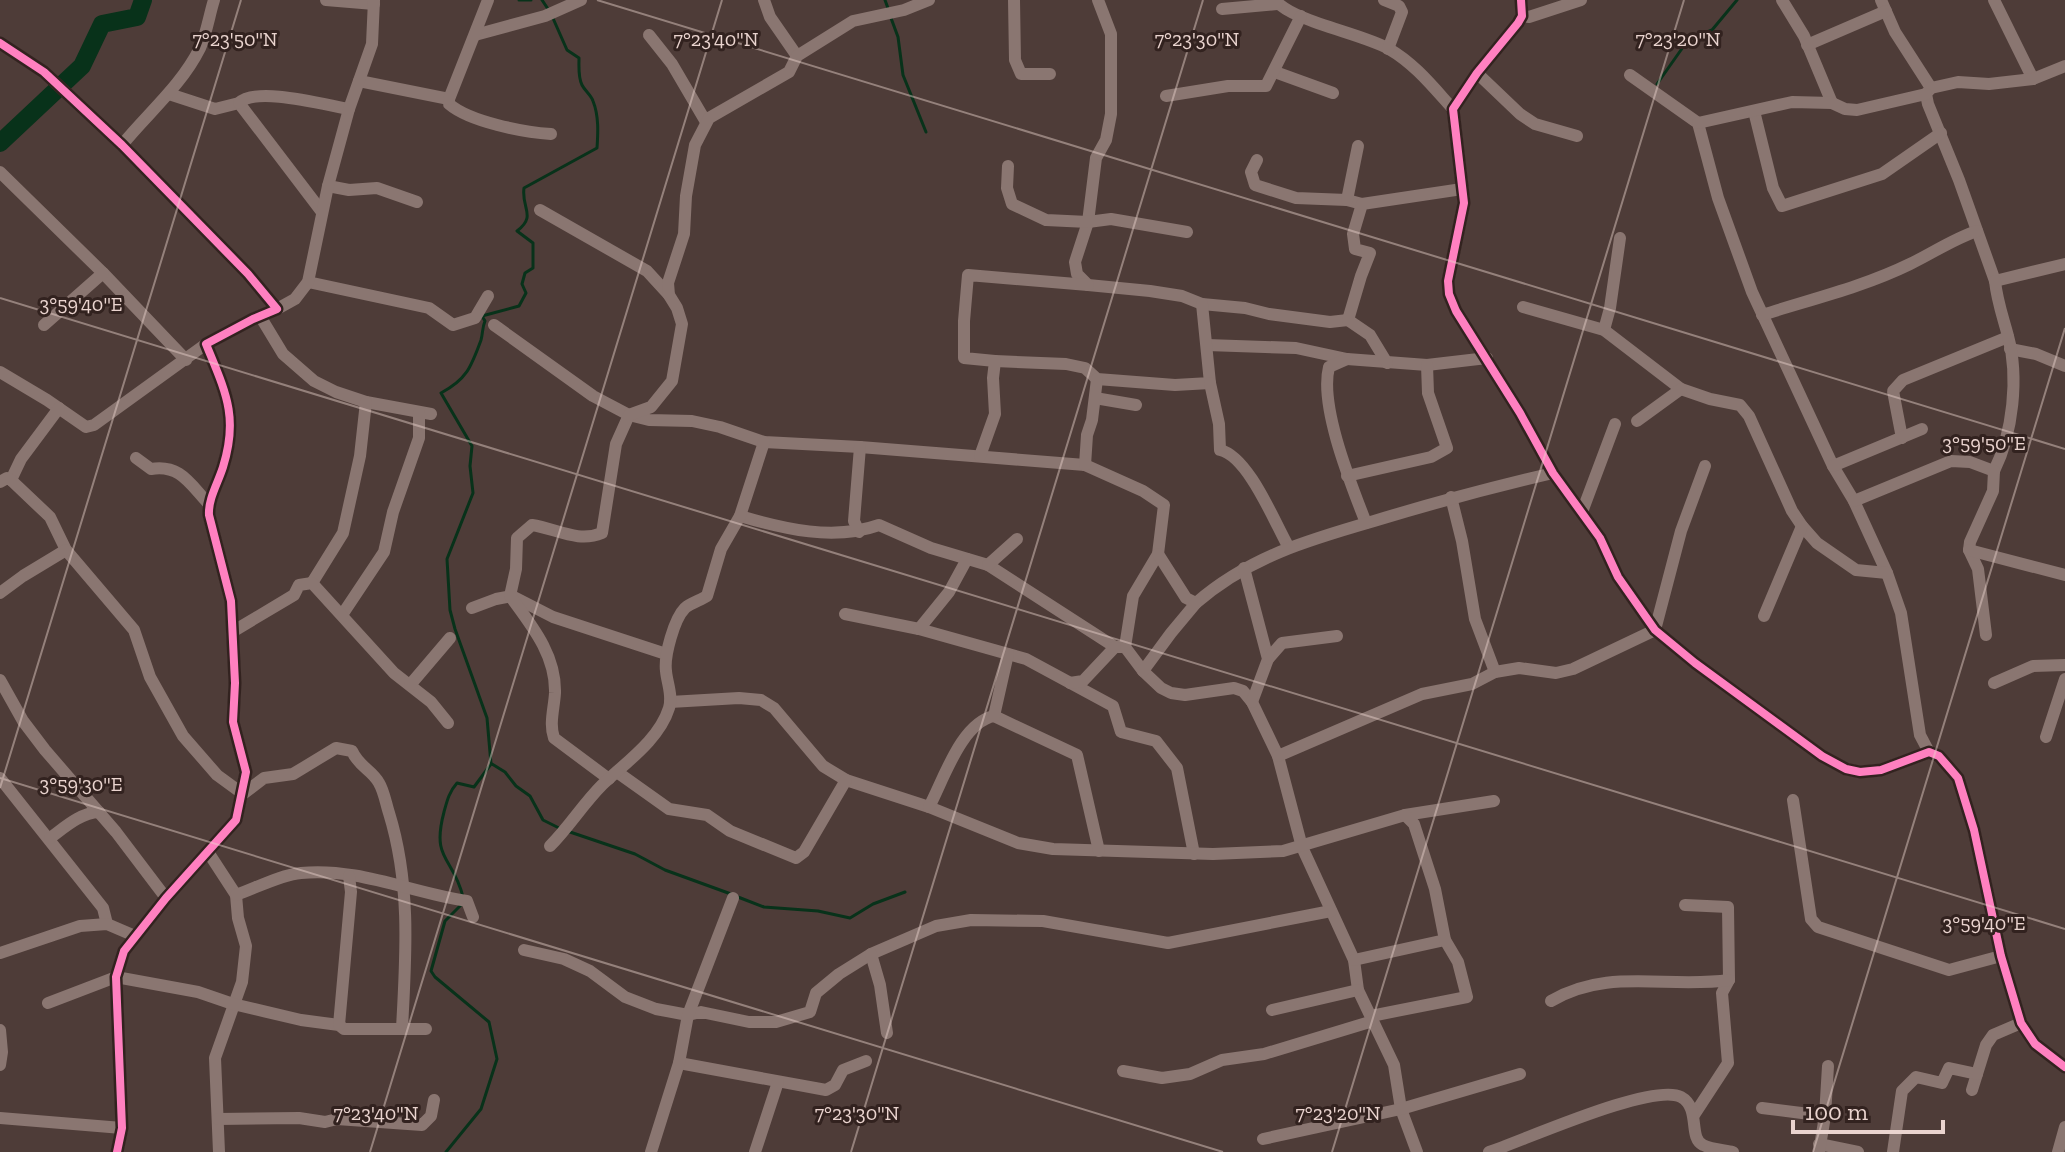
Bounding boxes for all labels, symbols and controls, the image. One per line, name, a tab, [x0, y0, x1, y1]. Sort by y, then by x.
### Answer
text: 7°23'50"N	[192, 27, 278, 51]
text: 7°23'40"N	[674, 27, 759, 51]
text: 7°23'30"N	[1155, 27, 1240, 51]
text: 7°23'20"N	[1635, 27, 1721, 51]
text: 3°59'40"E	[39, 292, 123, 316]
text: 3°59'50"E	[1942, 431, 2026, 455]
text: 3°59'30"E	[40, 772, 122, 796]
text: 3°59'40"E	[1942, 911, 2026, 935]
scale bar	[1793, 1084, 1943, 1134]
text: 100 m	[1805, 1097, 1868, 1126]
text: 7°23'40"N	[334, 1101, 419, 1125]
text: 7°23'30"N	[815, 1101, 900, 1125]
text: 7°23'20"N	[1295, 1101, 1381, 1125]

